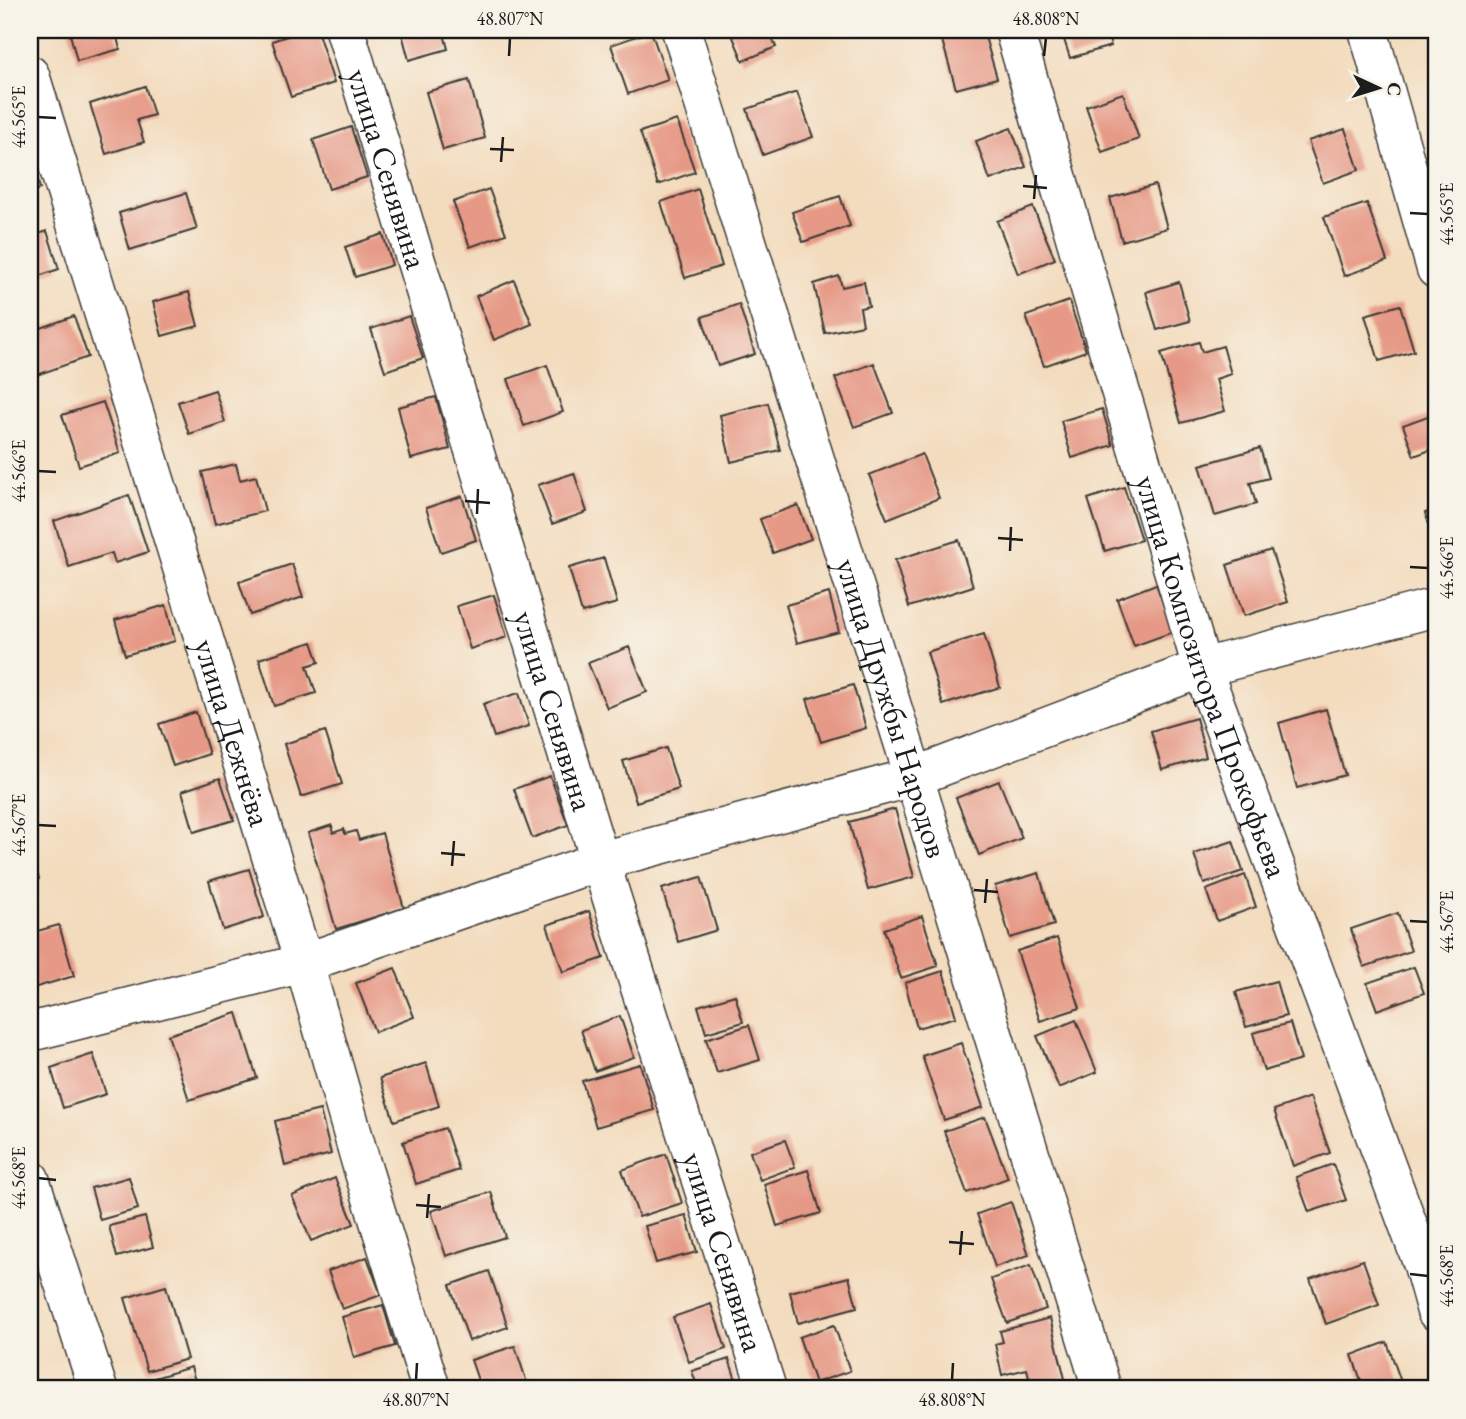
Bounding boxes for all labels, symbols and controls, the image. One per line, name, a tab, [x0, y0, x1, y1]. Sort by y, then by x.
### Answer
text: 48.807°N	[477, 7, 544, 30]
text: 48.808°N	[1013, 7, 1080, 30]
north arrow	[1344, 52, 1414, 122]
street label: улица Сенявина	[337, 63, 438, 274]
text: С	[1382, 82, 1407, 97]
text: 44.565°E	[7, 86, 30, 148]
text: 44.565°E	[1435, 183, 1458, 245]
text: 44.566°E	[7, 440, 30, 502]
street label: улица Композитора Прокофьева	[1125, 470, 1299, 884]
text: 44.566°E	[1435, 537, 1458, 599]
street label: улица Дружбы Народов	[826, 553, 959, 863]
street label: улица Сенявина	[503, 605, 604, 816]
street label: улица Дежнёва	[184, 634, 282, 831]
text: 44.567°E	[7, 794, 30, 856]
text: 44.567°E	[1435, 891, 1458, 953]
text: 44.568°E	[7, 1147, 30, 1209]
street label: улица Сенявина	[672, 1147, 775, 1357]
text: 44.568°E	[1435, 1245, 1458, 1307]
text: 48.807°N	[383, 1388, 450, 1411]
text: 48.808°N	[919, 1388, 986, 1411]

